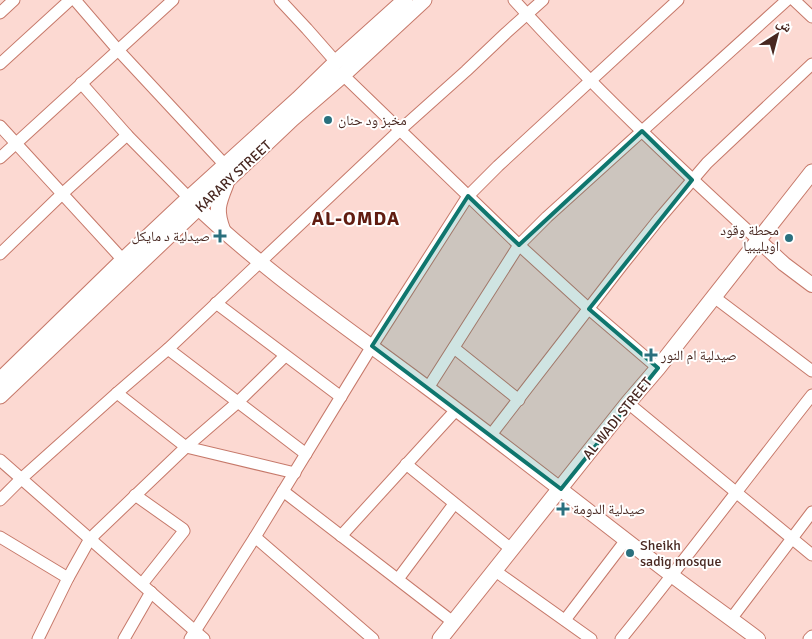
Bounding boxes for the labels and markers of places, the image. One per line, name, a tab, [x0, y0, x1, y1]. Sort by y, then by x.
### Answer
place label: مخبز ود حنان	[338, 112, 407, 129]
marker: مخبز ود حنان	[322, 114, 334, 126]
place label: محطة وقود اويليبيا	[720, 222, 779, 255]
place label: صيدلية د مايكل	[132, 228, 210, 245]
marker: صيدلية د مايكل	[214, 230, 226, 242]
marker: محطة وقود اويليبيا	[783, 232, 795, 244]
place label: صيدلية ام النور	[660, 347, 737, 365]
marker: صيدلية ام النور	[645, 349, 657, 361]
place label: صيدلية الدومة	[573, 501, 645, 518]
marker: صيدلية الدومة	[557, 503, 569, 515]
place label: Sheikh sadig mosque	[640, 537, 721, 570]
marker: Sheikh sadig mosque	[624, 547, 636, 559]

